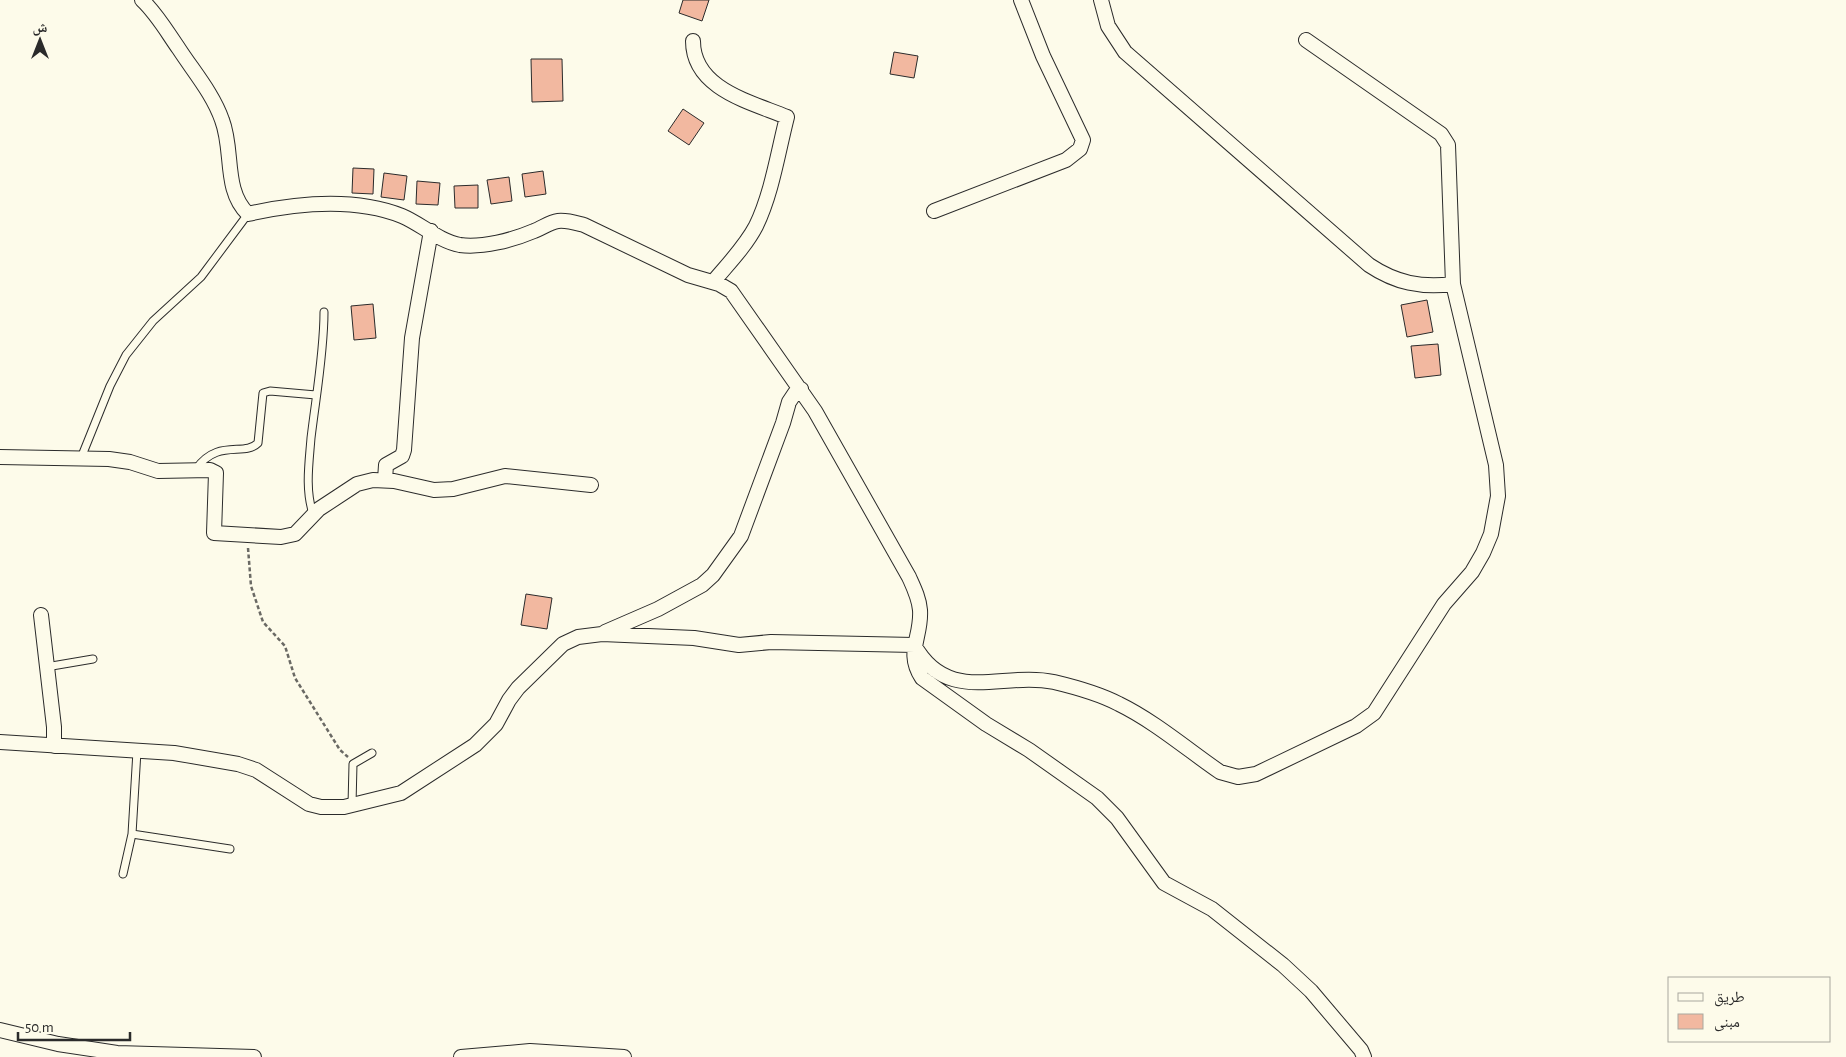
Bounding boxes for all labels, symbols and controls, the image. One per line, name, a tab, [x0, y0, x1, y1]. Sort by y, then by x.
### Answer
north arrow	[15, 15, 65, 65]
text: ش	[33, 21, 48, 36]
legend	[1668, 977, 1831, 1042]
text: طريق	[1714, 990, 1745, 1007]
scale bar	[18, 1010, 130, 1042]
text: مبنى	[1714, 1015, 1740, 1032]
text: 50 m	[25, 1020, 54, 1035]

